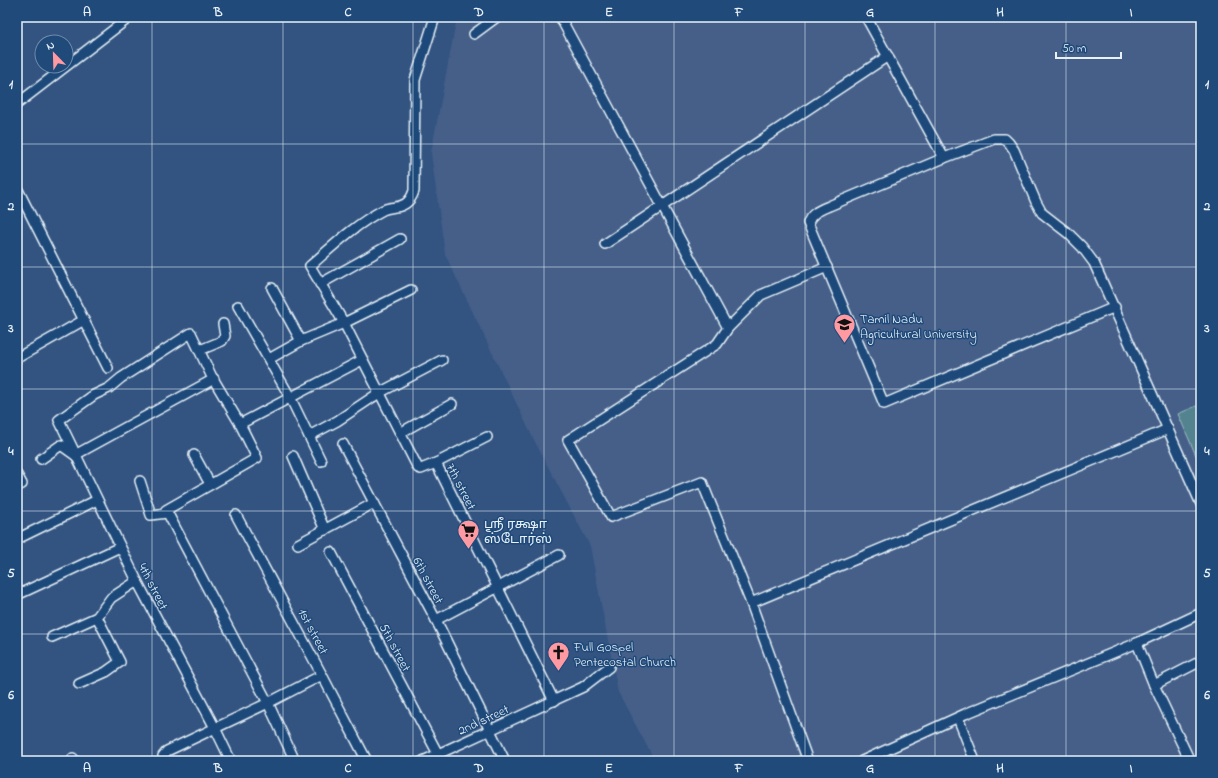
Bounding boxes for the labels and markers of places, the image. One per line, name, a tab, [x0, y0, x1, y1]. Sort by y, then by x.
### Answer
place label: Tamil Nadu Agricultural University	[860, 310, 977, 345]
school or university icon: Tamil Nadu Agricultural University	[832, 312, 858, 345]
place label: ஶ்ரீ ரக்ஷா ஸ்டோர்ஸ்	[484, 515, 552, 549]
supermarket icon: ஶ்ரீ ரக்ஷா ஸ்டோர்ஸ்	[455, 517, 481, 550]
place label: Full Gospel Pentecostal Church	[573, 638, 676, 672]
church icon: Full Gospel Pentecostal Church	[546, 640, 572, 673]

